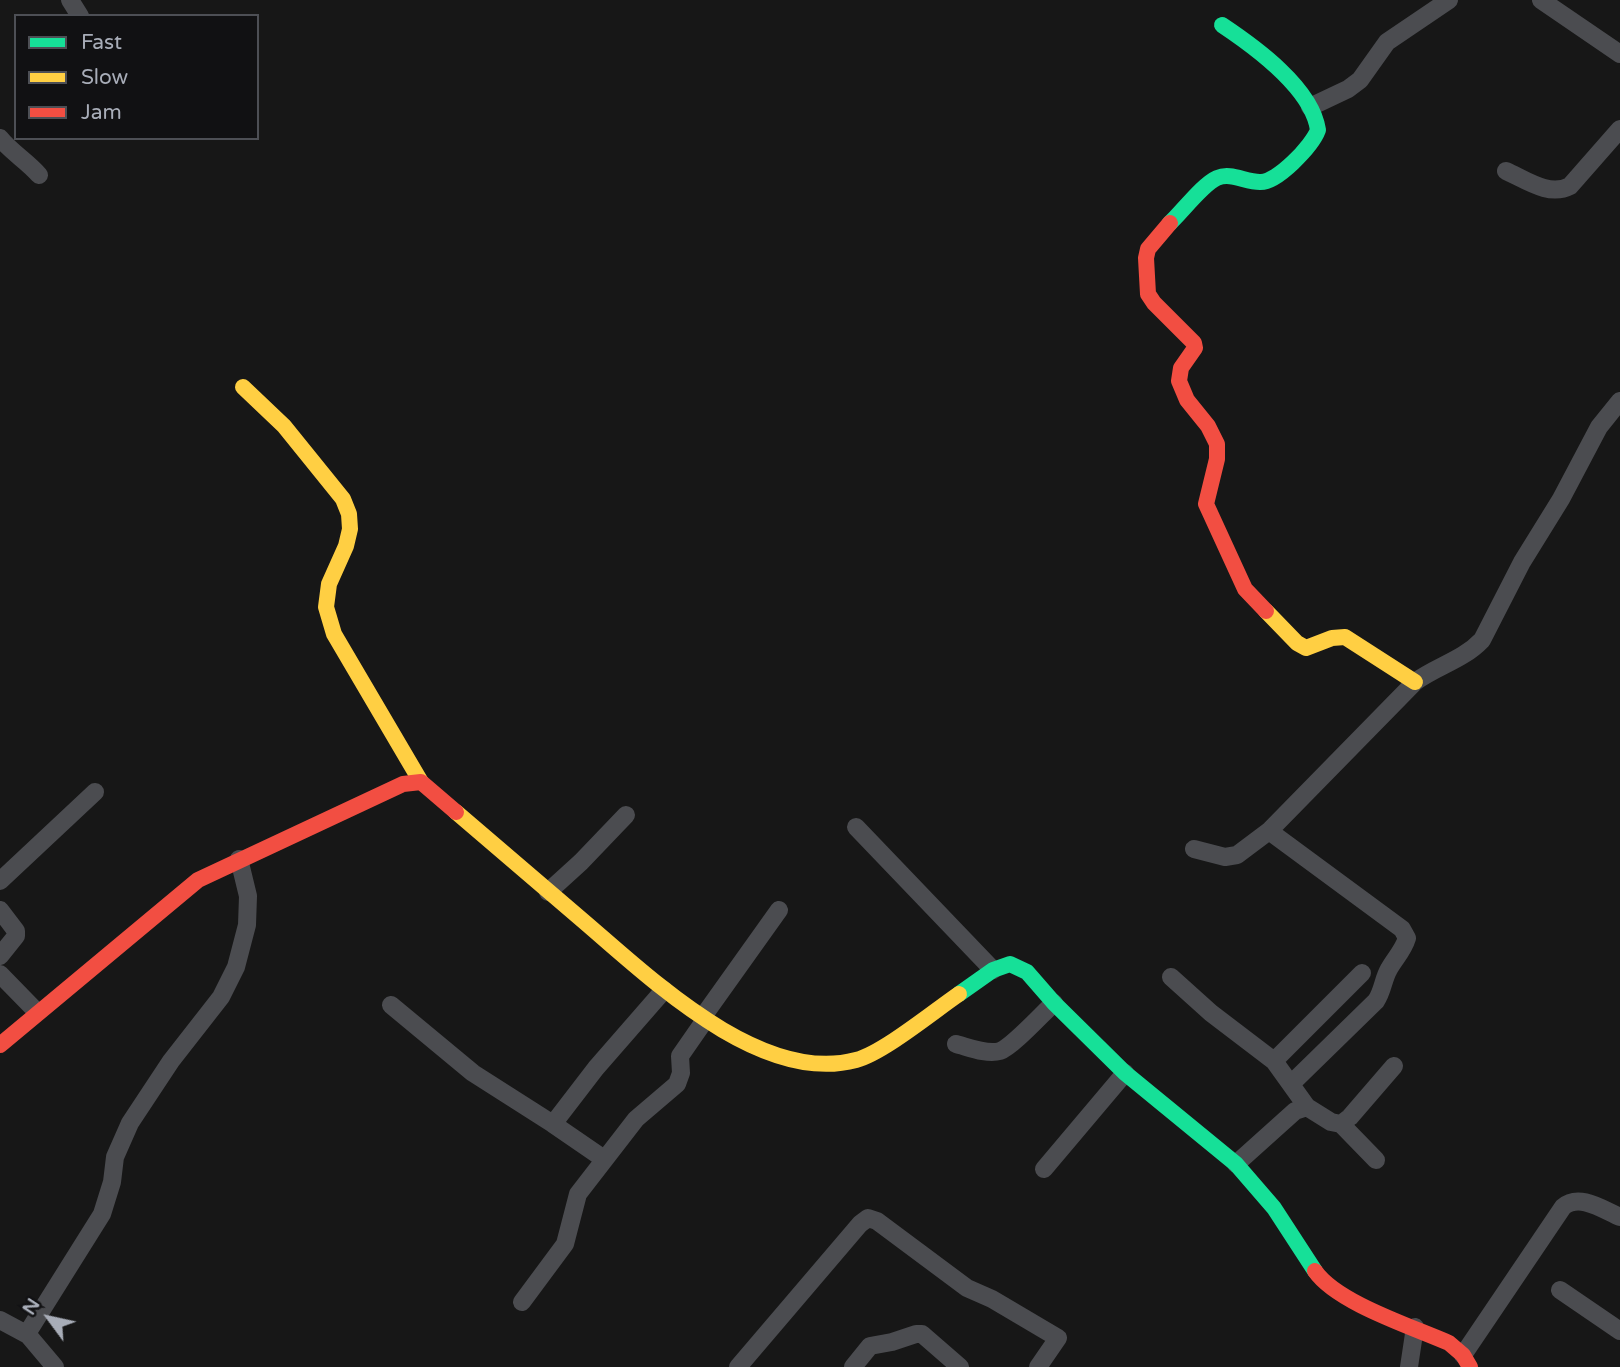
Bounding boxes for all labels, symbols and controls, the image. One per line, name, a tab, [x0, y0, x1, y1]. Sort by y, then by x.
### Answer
legend	[14, 14, 259, 140]
text: Fast	[81, 30, 122, 55]
text: Slow	[81, 65, 128, 90]
text: Jam	[81, 100, 122, 125]
north arrow	[14, 1283, 84, 1353]
text: N	[18, 1294, 45, 1319]

